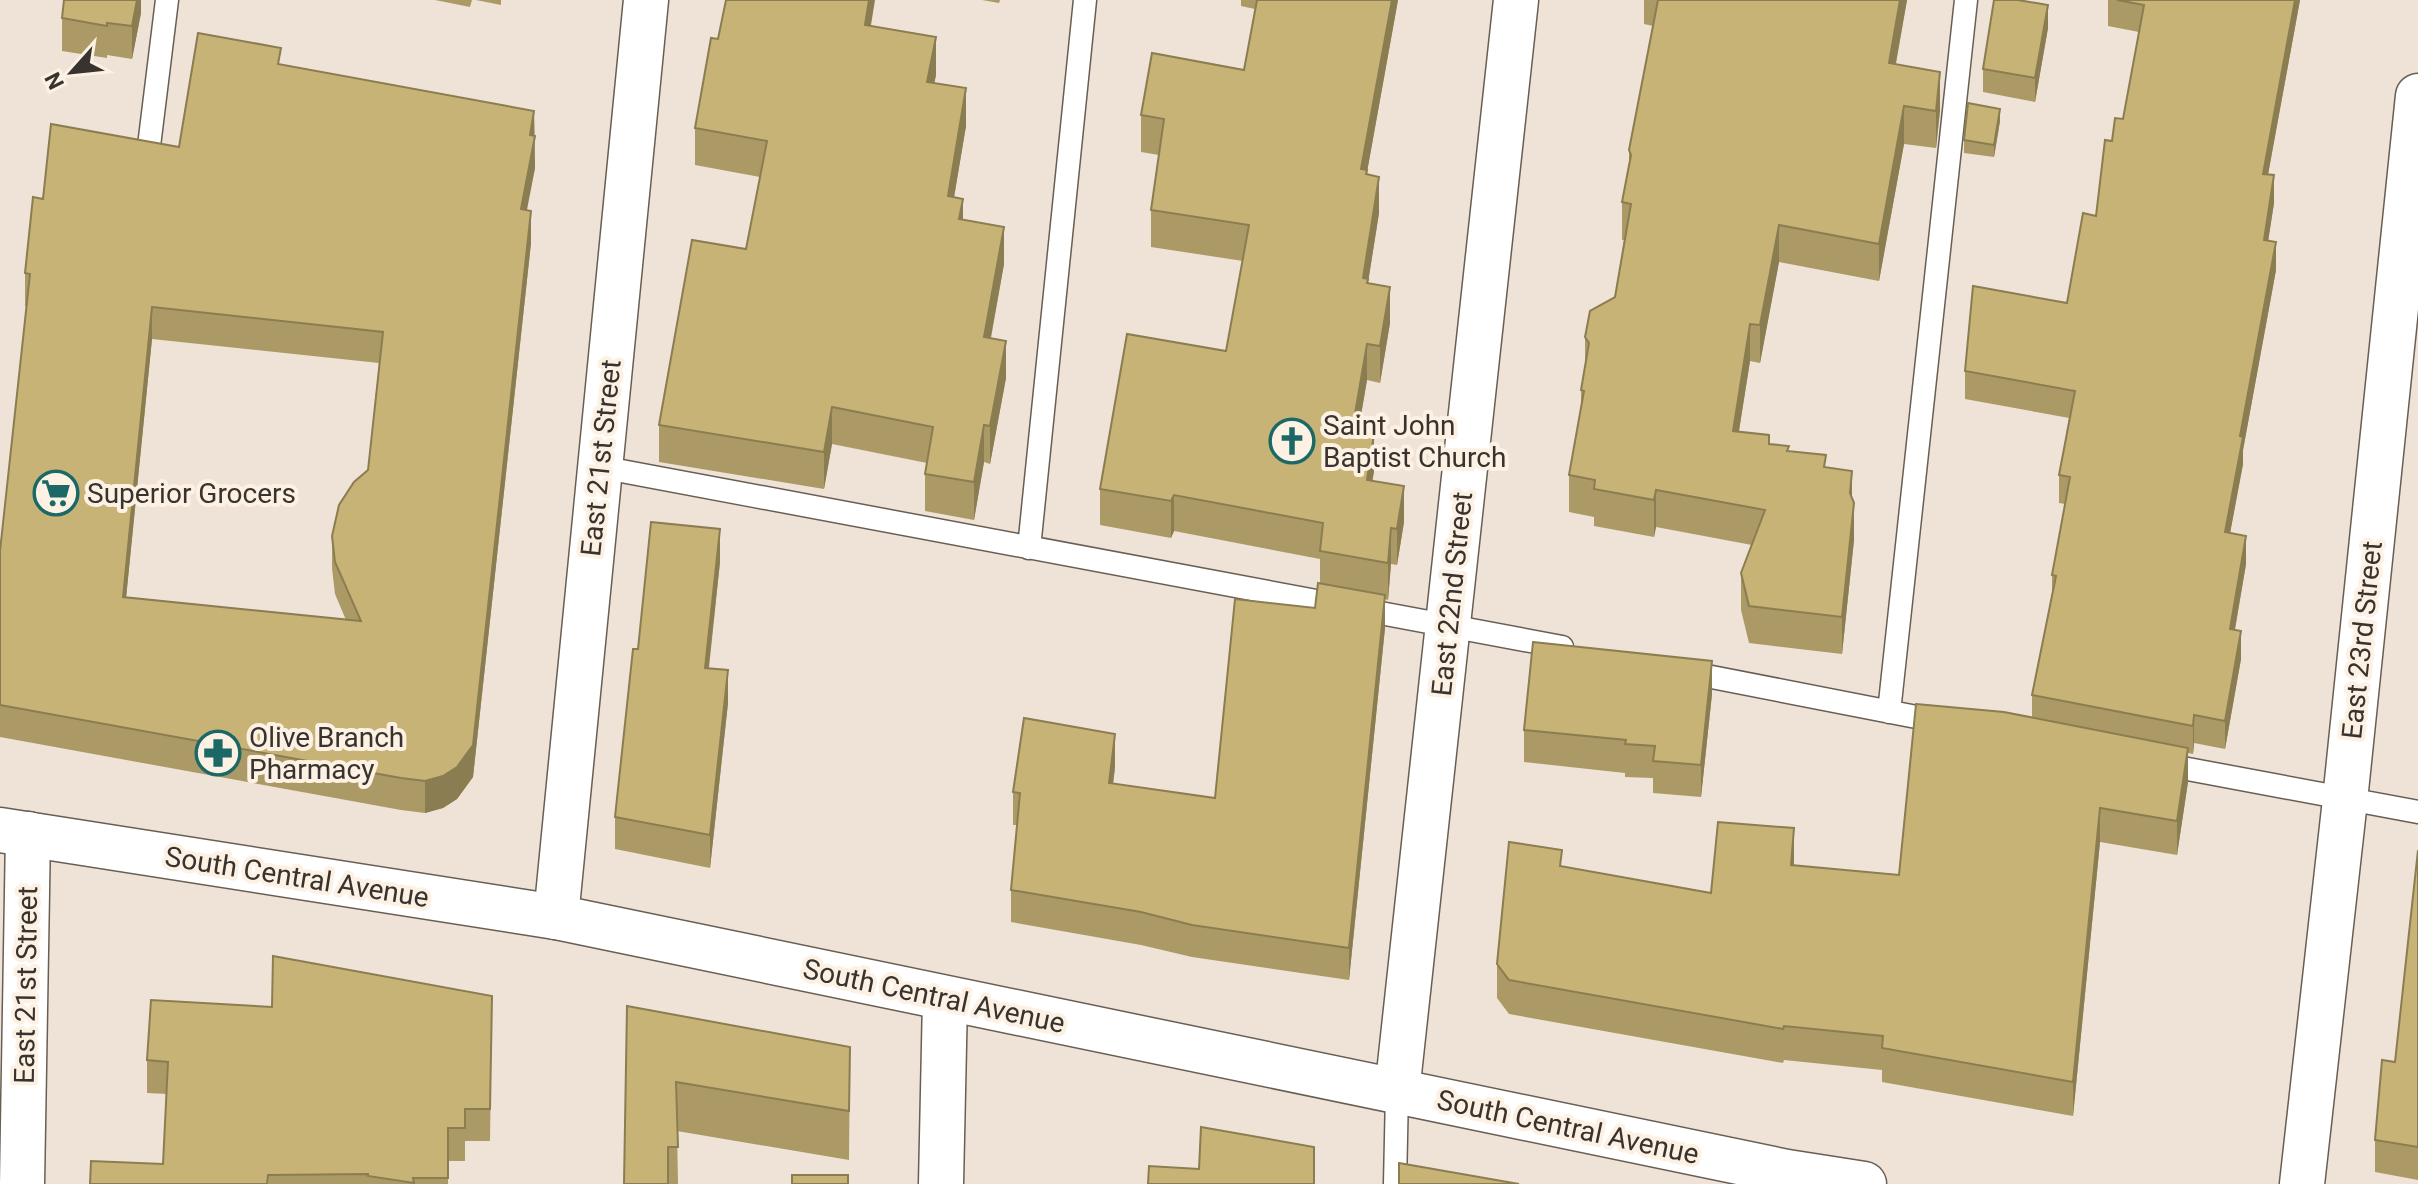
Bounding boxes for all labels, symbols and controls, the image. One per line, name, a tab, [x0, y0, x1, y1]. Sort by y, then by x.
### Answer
north arrow	[32, 32, 112, 112]
text: N	[40, 68, 69, 93]
street label: East 21st Street	[574, 358, 628, 558]
place label: Saint John Baptist Church	[1323, 409, 1506, 474]
church icon: Saint John Baptist Church	[1268, 417, 1316, 465]
supermarket icon: Superior Grocers	[32, 469, 80, 517]
place label: Superior Grocers	[87, 477, 296, 510]
street label: East 22nd Street	[1425, 490, 1479, 698]
street label: East 23rd Street	[2335, 539, 2389, 741]
place label: Olive Branch Pharmacy	[249, 721, 404, 786]
pharmacy icon: Olive Branch Pharmacy	[194, 729, 242, 777]
street label: South Central Avenue	[163, 840, 431, 914]
street label: East 21st Street	[8, 886, 44, 1084]
street label: South Central Avenue	[800, 952, 1068, 1040]
street label: South Central Avenue	[1434, 1083, 1702, 1171]

